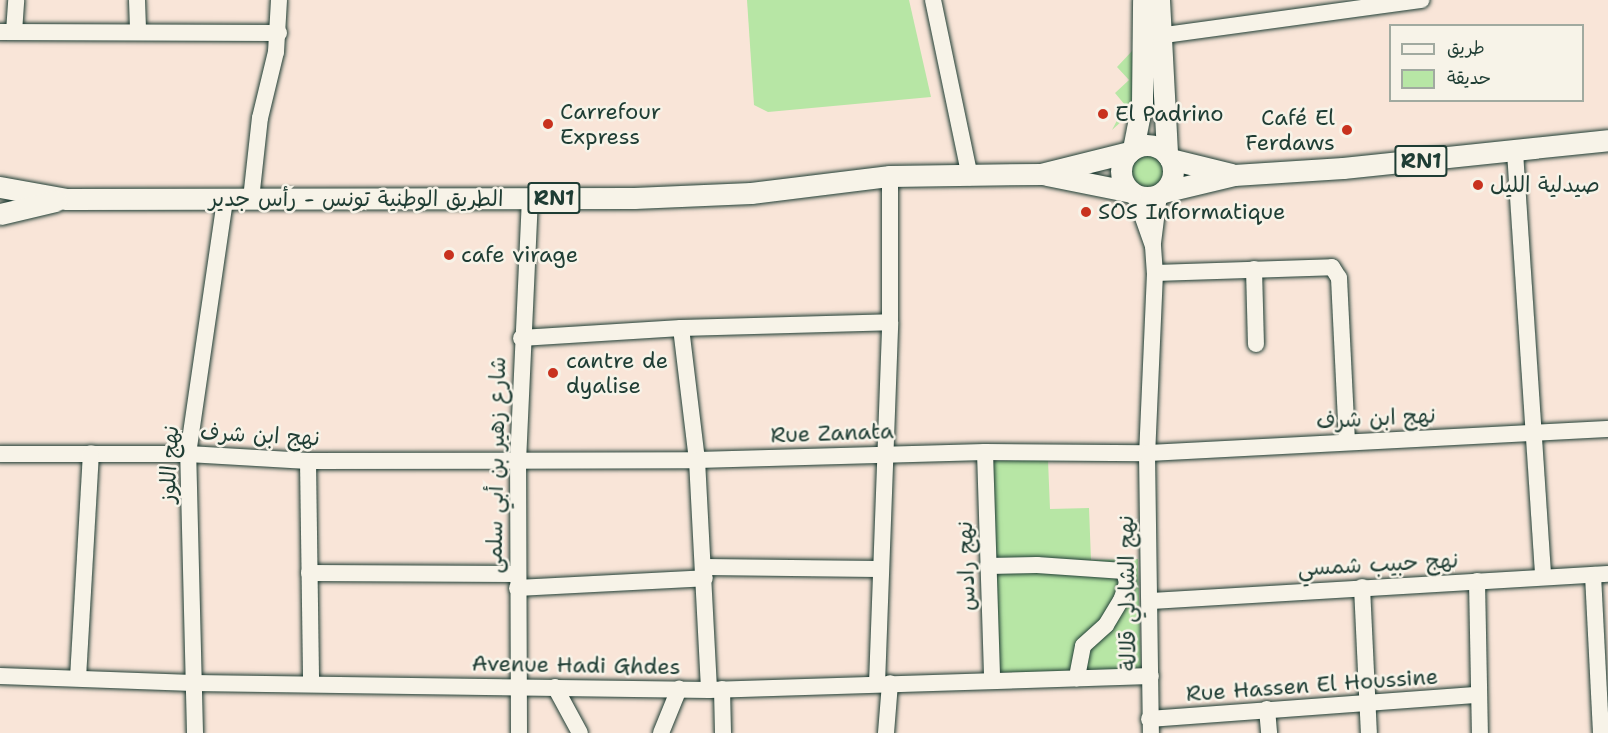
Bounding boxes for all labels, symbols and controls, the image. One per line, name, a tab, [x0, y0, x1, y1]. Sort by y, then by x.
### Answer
legend	[1389, 24, 1584, 102]
text: طريق	[1447, 36, 1485, 60]
text: حديقة	[1447, 66, 1491, 90]
place label: Carrefour Express	[560, 98, 661, 150]
place label: El Padrino	[1115, 101, 1224, 127]
place label: Café El Ferdaws	[1245, 104, 1335, 156]
marker: El Padrino	[1096, 107, 1110, 121]
marker: Carrefour Express	[541, 117, 555, 131]
marker: Café El Ferdaws	[1340, 123, 1354, 137]
road number: RN1	[1394, 143, 1448, 179]
place label: صيدلية الليل	[1490, 172, 1600, 198]
marker: صيدلية الليل	[1471, 178, 1485, 192]
road number: RN1	[527, 180, 581, 216]
street label: الطريق الوطنية تونس - رأس جدير	[209, 186, 503, 212]
place label: SOS Informatique	[1098, 199, 1286, 225]
marker: SOS Informatique	[1079, 205, 1093, 219]
place label: cafe virage	[461, 242, 578, 268]
marker: cafe virage	[442, 248, 456, 262]
place label: cantre de dyalise	[566, 347, 668, 398]
street label: شارع زهير بن أبي سلمى	[481, 356, 511, 574]
marker: cantre de dyalise	[544, 364, 562, 382]
street label: نهج ابن شرف	[1316, 402, 1436, 434]
street label: Rue Zanata	[770, 418, 894, 448]
street label: نهج ابن شرف	[200, 419, 320, 451]
street label: نهج اللوز	[154, 425, 184, 503]
street label: نهج الشادلي قلالة	[1112, 515, 1142, 671]
street label: نهج رادس	[951, 521, 981, 611]
street label: نهج حبيب شمسي	[1297, 547, 1459, 581]
street label: Avenue Hadi Ghdes	[471, 650, 681, 680]
street label: Rue Hassen El Houssine	[1185, 663, 1439, 707]

